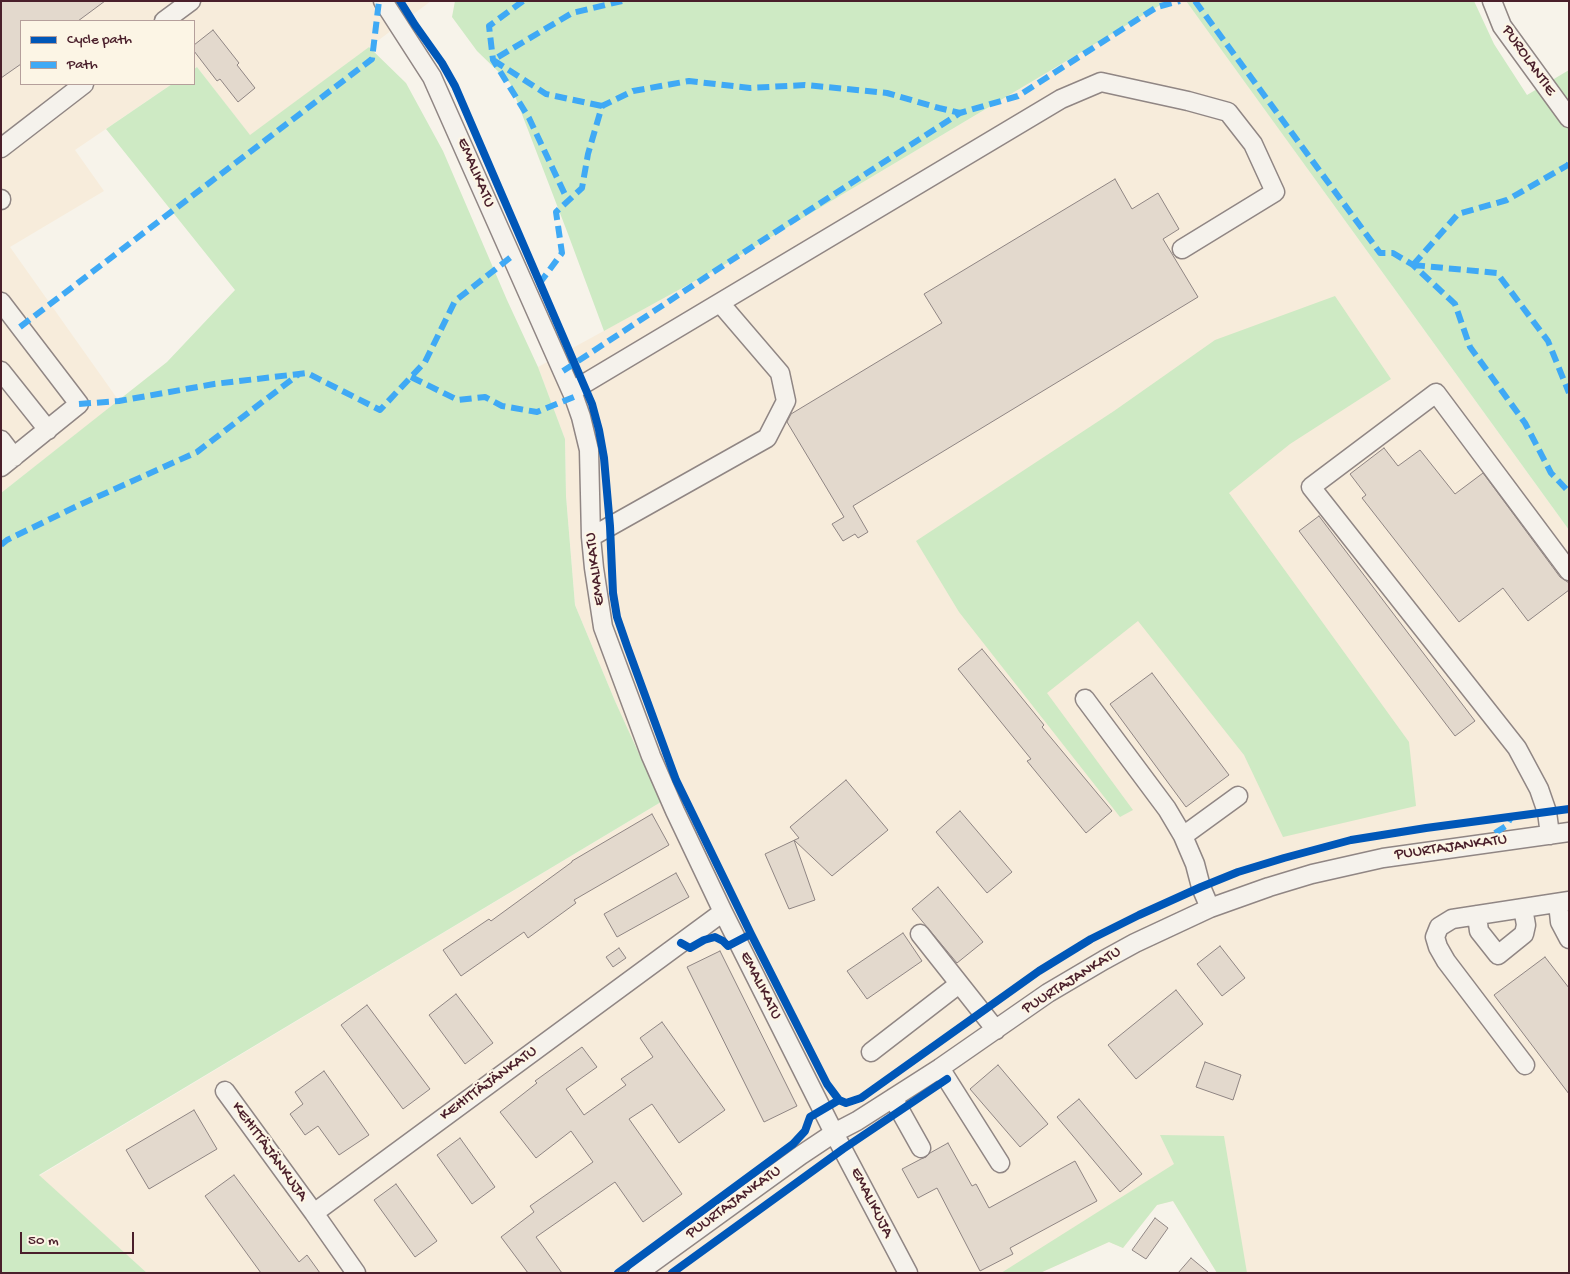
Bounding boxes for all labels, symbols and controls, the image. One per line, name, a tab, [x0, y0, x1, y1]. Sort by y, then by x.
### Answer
legend	[20, 20, 195, 85]
street label: PUROLANTIE	[1497, 22, 1559, 100]
text: Cycle path	[67, 31, 132, 49]
text: Path	[67, 56, 98, 74]
street label: EMALIKATU	[452, 135, 498, 211]
street label: EMALIKATU	[582, 531, 610, 607]
street label: PUURTAJANKATU	[1394, 831, 1508, 865]
street label: PUURTAJANKATU	[1019, 943, 1125, 1019]
street label: EMALIKATU	[735, 949, 785, 1023]
street label: KEHITTÄJÄNKATU	[437, 1042, 541, 1126]
street label: KEHITTÄJÄNKUJA	[227, 1099, 311, 1205]
street label: PUURTAJANKATU	[683, 1162, 785, 1244]
street label: EMALIKUJA	[845, 1165, 897, 1241]
scale bar	[22, 1222, 136, 1254]
text: 50 m	[28, 1232, 59, 1250]

